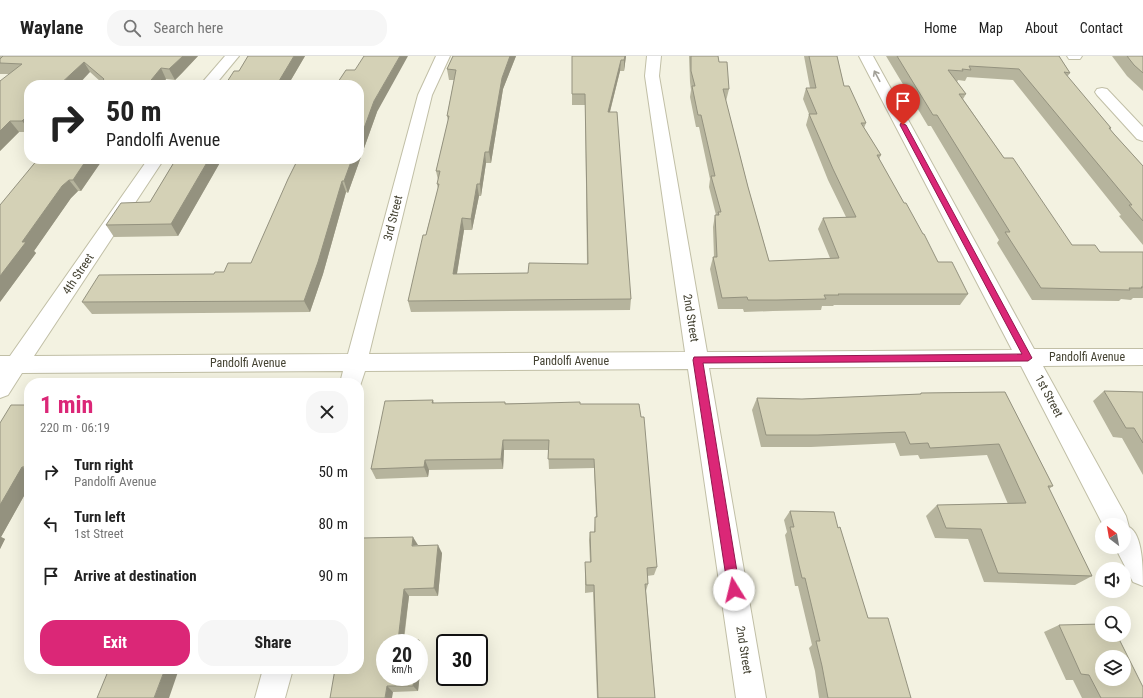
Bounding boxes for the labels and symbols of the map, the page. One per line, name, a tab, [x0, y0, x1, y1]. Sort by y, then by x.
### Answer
one-way arrow	[873, 71, 881, 83]
pin	[886, 84, 920, 125]
street label: 3rd Street	[381, 193, 406, 242]
street label: 4th Street	[59, 251, 97, 297]
street label: 2nd Street	[680, 293, 702, 344]
street label: Pandolfi Avenue	[1049, 350, 1125, 364]
street label: Pandolfi Avenue	[533, 354, 609, 368]
street label: Pandolfi Avenue	[210, 356, 286, 370]
street label: 1st Street	[1032, 372, 1066, 420]
north arrow	[1095, 518, 1131, 554]
position arrow	[713, 569, 755, 611]
street label: 2nd Street	[733, 625, 755, 676]
speed limit sign: 30	[436, 634, 488, 686]

